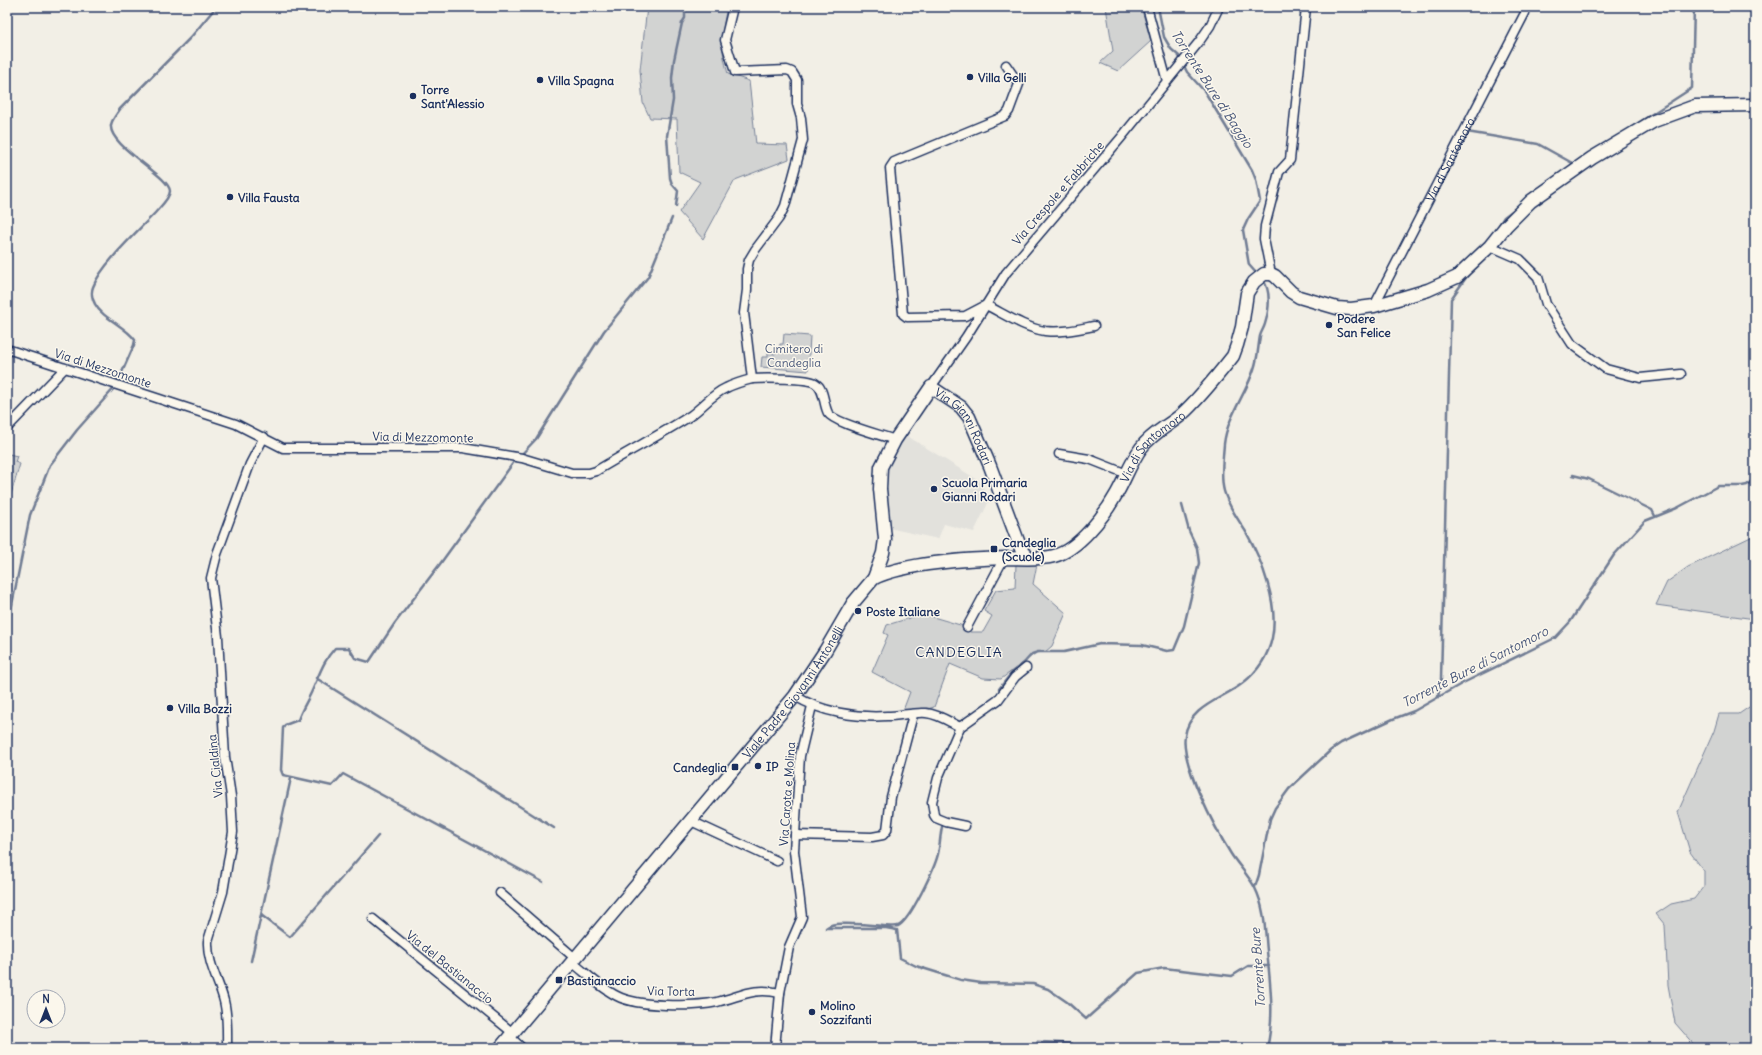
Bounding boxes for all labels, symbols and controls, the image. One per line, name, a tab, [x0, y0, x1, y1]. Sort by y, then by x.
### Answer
water label: Torrente Bure di Baggio	[1167, 27, 1257, 152]
place label: Villa Gelli	[978, 70, 1027, 85]
marker: Villa Gelli	[965, 72, 975, 82]
place label: Villa Spagna	[548, 73, 614, 89]
marker: Villa Spagna	[535, 75, 545, 85]
place label: Torre Sant'Alessio	[421, 82, 485, 111]
marker: Torre Sant'Alessio	[408, 91, 418, 101]
street label: Via di Santomoro	[1422, 115, 1478, 204]
street label: Via Crespole e Fabbriche	[1009, 138, 1107, 248]
place label: Villa Fausta	[238, 190, 300, 205]
marker: Villa Fausta	[225, 192, 235, 202]
place label: Podere San Felice	[1337, 311, 1391, 340]
marker: Podere San Felice	[1324, 320, 1334, 330]
park label: Cimitero di Candeglia	[765, 341, 823, 370]
street label: Via di Mezzomonte	[53, 345, 153, 391]
street label: Via Gianni Rodari	[932, 384, 996, 467]
street label: Via di Santomoro	[1116, 407, 1188, 485]
street label: Via di Mezzomonte	[372, 429, 474, 445]
place label: Scuola Primaria Gianni Rodari	[942, 475, 1028, 504]
marker: Scuola Primaria Gianni Rodari	[929, 484, 939, 494]
place label: Candeglia (Scuole)	[1002, 535, 1056, 565]
marker: Candeglia (Scuole)	[989, 544, 999, 554]
place label: Poste Italiane	[866, 604, 940, 619]
marker: Poste Italiane	[853, 606, 863, 616]
water label: Torrente Bure di Santomoro	[1399, 622, 1552, 711]
street label: Viale Padre Giovanni Antonelli	[739, 623, 846, 761]
district label: CANDEGLIA	[915, 643, 1003, 661]
place label: Villa Bozzi	[178, 701, 232, 716]
marker: Villa Bozzi	[165, 703, 175, 713]
street label: Via Cialdina	[204, 733, 226, 798]
street label: Via Carota e Molina	[776, 741, 798, 847]
place label: IP	[766, 759, 779, 774]
place label: Candeglia	[673, 760, 727, 776]
marker: IP	[753, 761, 763, 771]
marker: Candeglia	[730, 762, 740, 772]
water label: Torrente Bure	[1247, 926, 1269, 1009]
street label: Via del Bastianaccio	[403, 927, 497, 1007]
place label: Bastianaccio	[567, 973, 636, 988]
marker: Bastianaccio	[554, 975, 564, 985]
street label: Via Torta	[647, 983, 695, 999]
north arrow	[26, 989, 66, 1029]
text: N	[42, 992, 50, 1006]
place label: Molino Sozzifanti	[820, 998, 872, 1027]
marker: Molino Sozzifanti	[807, 1007, 817, 1017]

